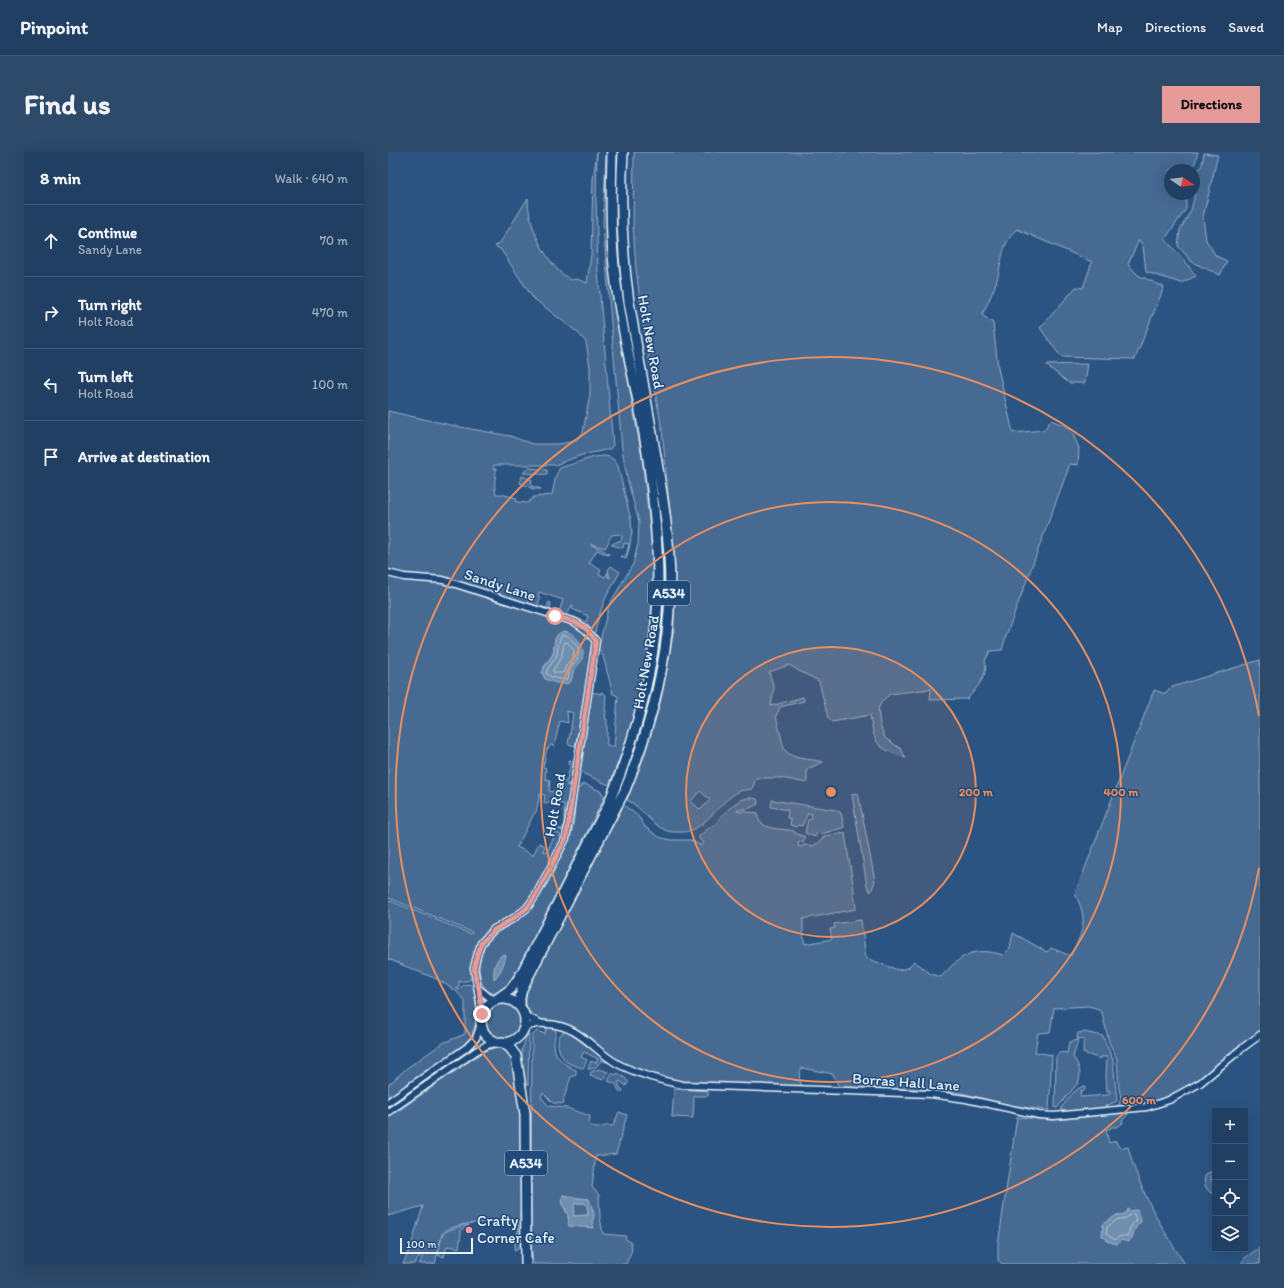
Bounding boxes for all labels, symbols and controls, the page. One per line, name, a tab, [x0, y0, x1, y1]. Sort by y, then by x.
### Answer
text: Pinpoint	[20, 16, 88, 39]
text: Map	[1097, 19, 1123, 36]
text: Directions	[1145, 19, 1206, 36]
text: Saved	[1228, 19, 1264, 36]
button: Directions	[1162, 86, 1260, 123]
text: Find us	[24, 87, 111, 121]
north arrow	[1164, 164, 1200, 200]
text: 8 min	[40, 168, 81, 188]
text: Walk · 640 m	[275, 171, 348, 186]
text: Continue	[78, 224, 137, 242]
icon: ahead	[40, 230, 62, 252]
text: 70 m	[320, 233, 348, 248]
text: Sandy Lane	[78, 242, 142, 257]
street label: Holt New Road	[634, 294, 668, 391]
text: Turn right	[78, 296, 142, 314]
icon: right	[40, 302, 62, 324]
text: 470 m	[312, 305, 348, 320]
text: Holt Road	[78, 314, 134, 329]
text: Turn left	[78, 368, 133, 386]
icon: left	[40, 374, 62, 396]
text: 100 m	[312, 377, 348, 392]
text: Holt Road	[78, 386, 134, 401]
icon: arrive	[40, 446, 62, 468]
text: Arrive at destination	[78, 448, 210, 466]
street label: Sandy Lane	[462, 565, 538, 605]
road number: A534	[648, 581, 690, 605]
route start	[546, 607, 564, 625]
street label: Holt New Road	[629, 613, 663, 710]
street label: Holt Road	[541, 772, 569, 838]
centre of rings	[824, 785, 838, 799]
text: 200 m	[959, 785, 994, 799]
text: 400 m	[1104, 785, 1139, 799]
route end	[473, 1005, 491, 1023]
street label: Borras Hall Lane	[852, 1069, 960, 1095]
text: 600 m	[1122, 1093, 1157, 1107]
map controls	[1212, 1108, 1248, 1252]
button: +	[1212, 1108, 1248, 1144]
button: −	[1212, 1144, 1248, 1180]
road number: A534	[505, 1151, 547, 1175]
button: locate	[1212, 1180, 1248, 1216]
place label: Crafty Corner Cafe	[477, 1212, 555, 1247]
button: layers	[1212, 1216, 1248, 1252]
marker: Crafty Corner Cafe	[464, 1225, 474, 1235]
scale bar	[400, 1236, 473, 1255]
text: 100 m	[406, 1238, 436, 1251]

